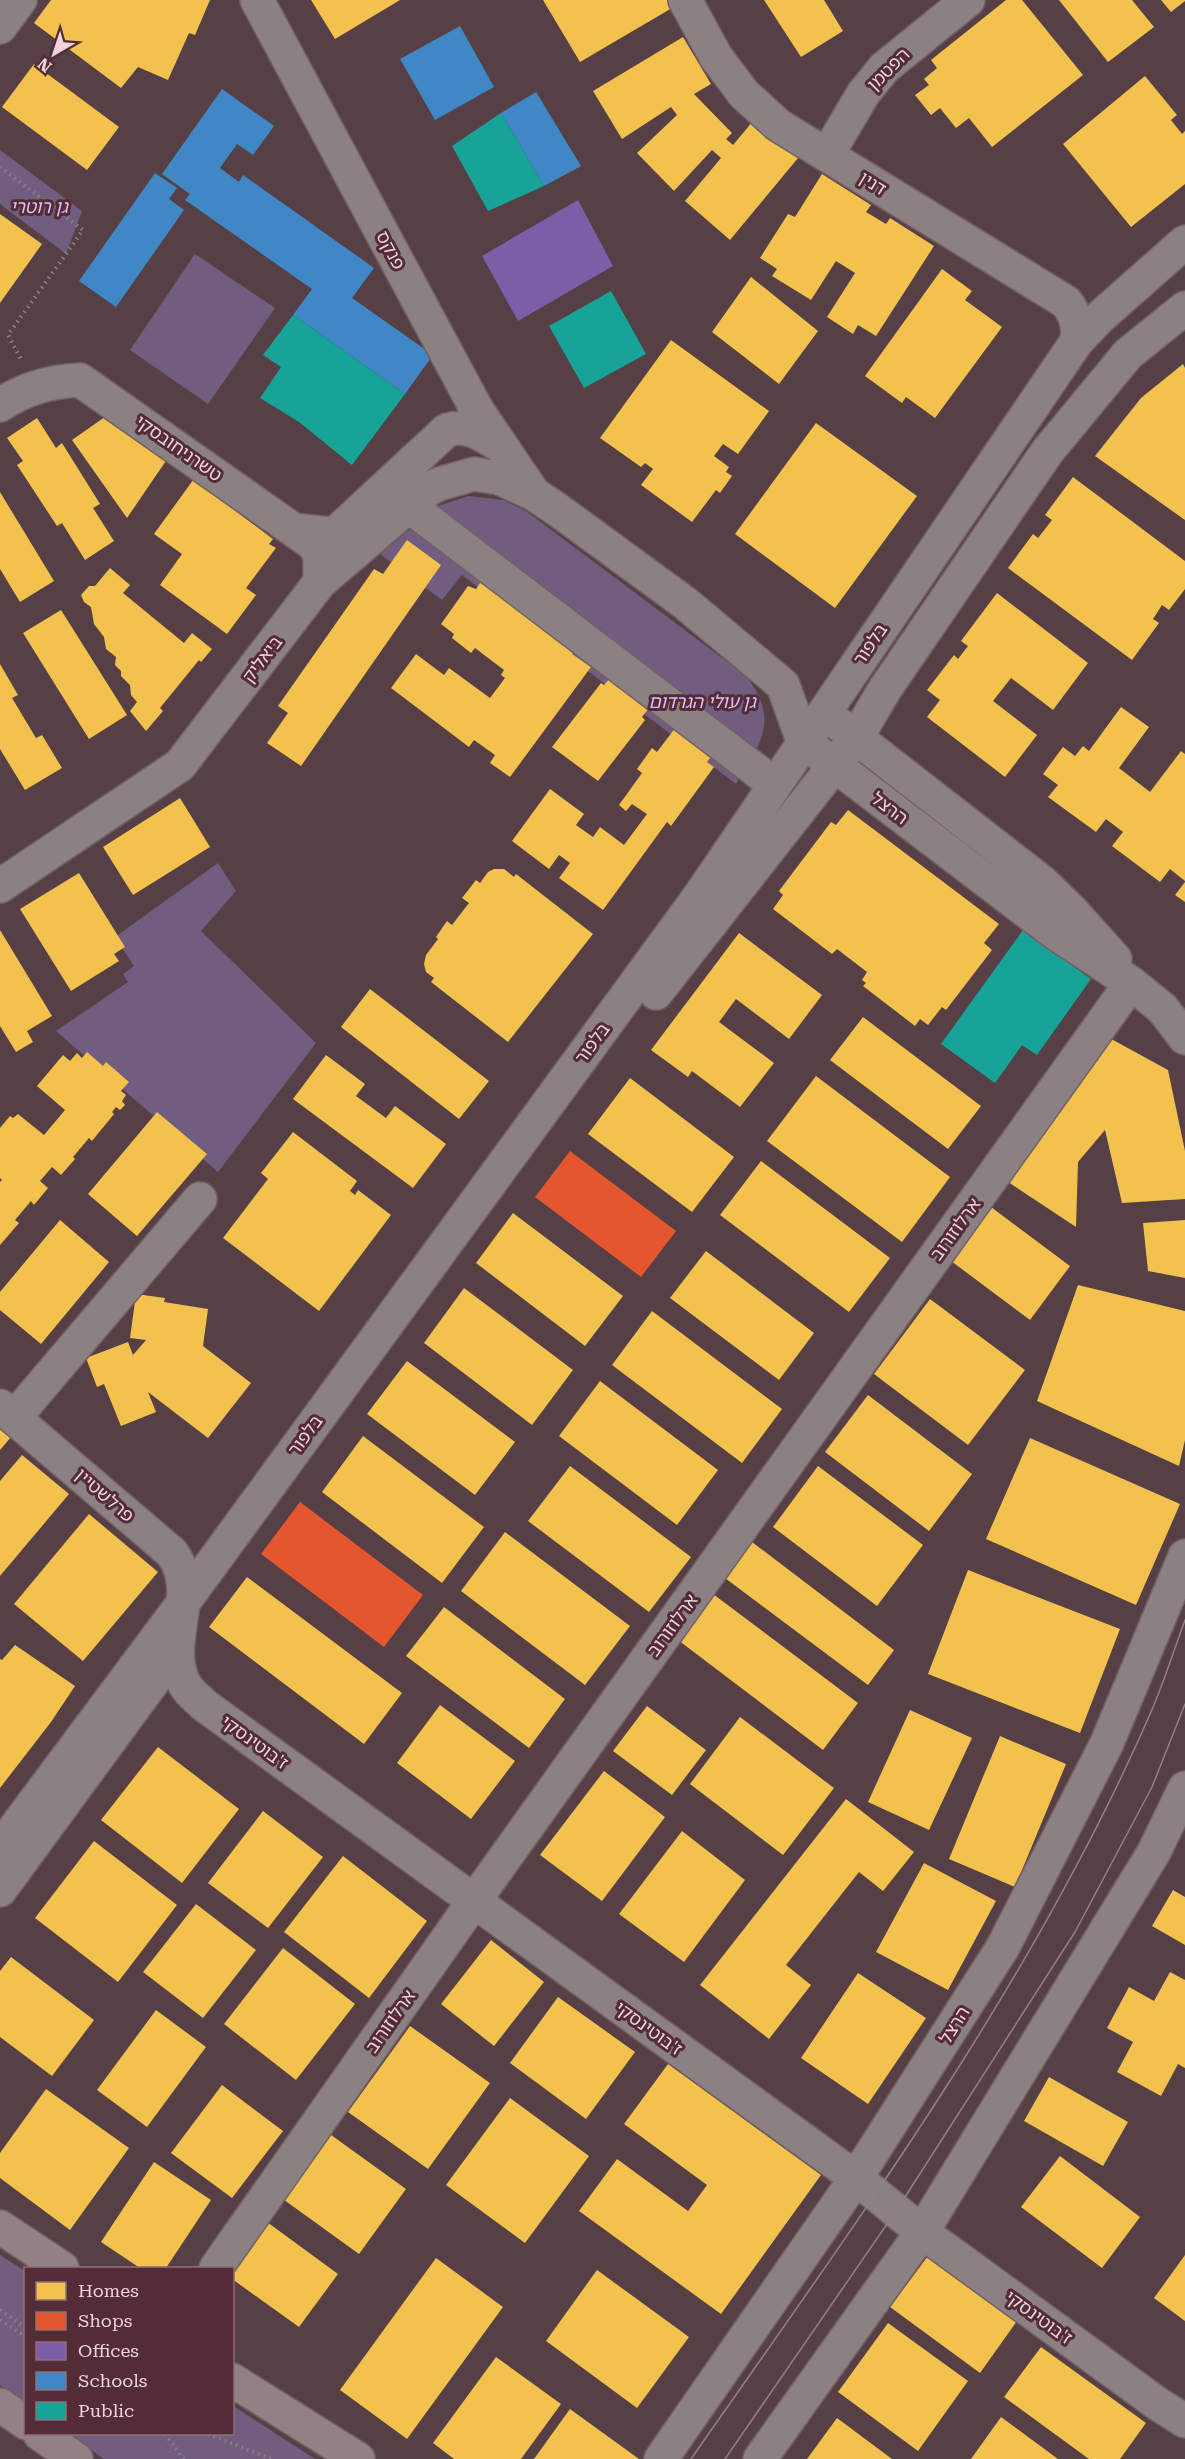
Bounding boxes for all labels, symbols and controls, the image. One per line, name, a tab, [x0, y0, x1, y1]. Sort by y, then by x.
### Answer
north arrow	[24, 24, 84, 84]
street label: הפטמן	[862, 43, 914, 95]
text: N	[34, 54, 56, 77]
street label: דנין	[856, 167, 890, 199]
park label: גן רוטרי	[10, 196, 69, 217]
street label: פנקס	[372, 227, 410, 273]
street label: טשרניחובסקי	[132, 411, 226, 485]
street label: בלפור	[849, 620, 891, 668]
street label: ביאליק	[238, 632, 286, 686]
park label: גן עולי הגרדום	[648, 691, 757, 712]
street label: הרצל	[868, 788, 912, 828]
street label: בלפור	[570, 1019, 614, 1067]
street label: ארלוזורוב	[925, 1194, 985, 1264]
street label: בלפור	[283, 1411, 327, 1459]
street label: פרלשטיין	[71, 1464, 139, 1526]
street label: ארלוזורוב	[642, 1590, 702, 1660]
street label: ז'בוטינסקי	[217, 1711, 293, 1773]
street label: ארלוזורוב	[361, 1986, 419, 2056]
street label: ז'בוטינסקי	[611, 1997, 687, 2059]
street label: הרצל	[934, 2002, 974, 2048]
legend	[24, 2267, 234, 2435]
text: Homes	[78, 2280, 139, 2301]
street label: ז'בוטינסקי	[1001, 2286, 1077, 2348]
text: Shops	[78, 2310, 132, 2331]
text: Offices	[78, 2340, 139, 2361]
text: Schools	[78, 2370, 147, 2391]
text: Public	[78, 2400, 134, 2421]

